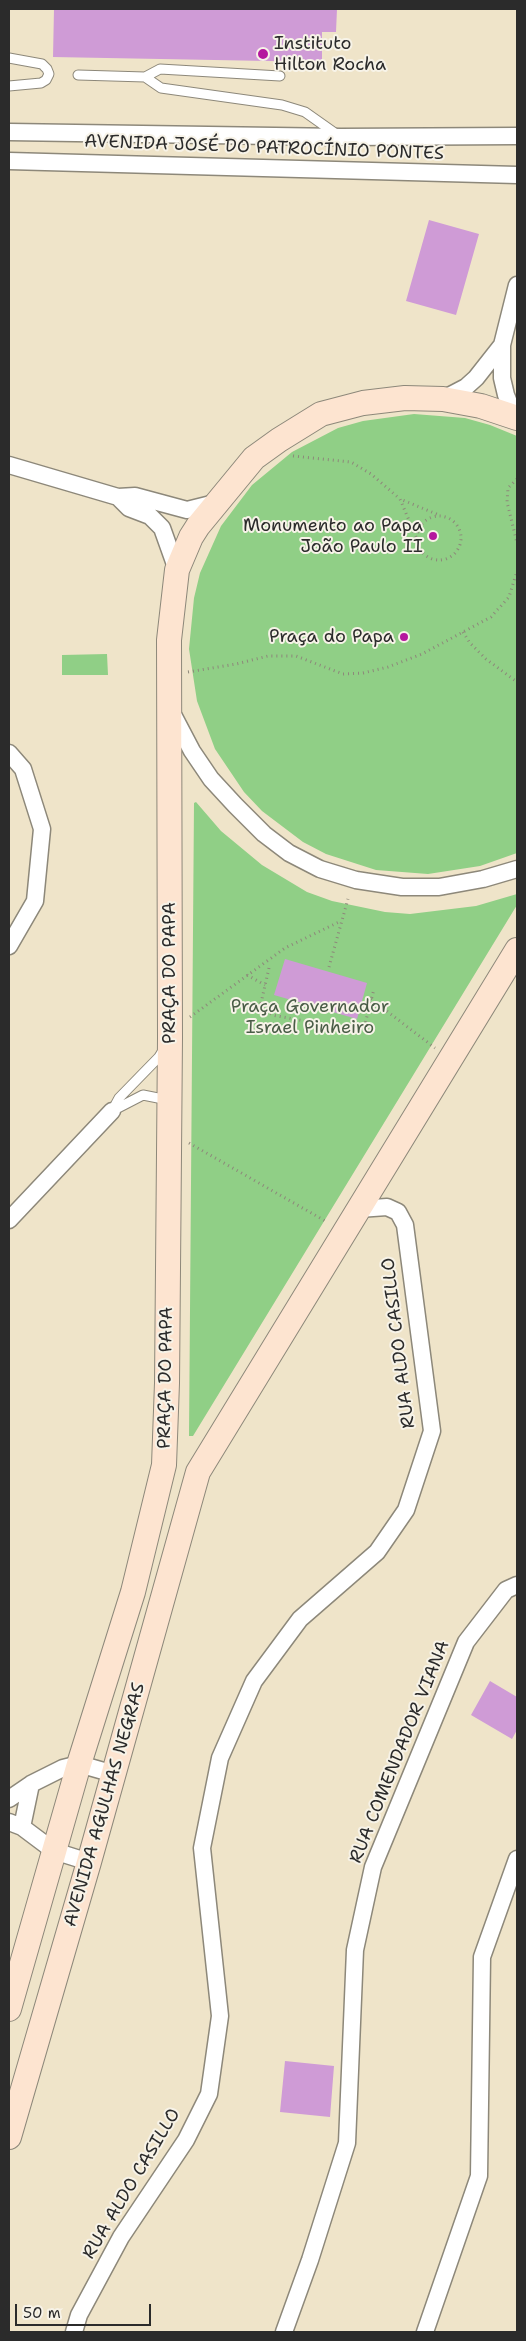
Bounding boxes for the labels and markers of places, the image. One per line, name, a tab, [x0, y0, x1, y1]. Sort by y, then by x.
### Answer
place label: Instituto Hilton Rocha	[274, 33, 386, 76]
marker: Instituto Hilton Rocha	[256, 47, 270, 61]
place label: Monumento ao Papa João Paulo II	[243, 515, 423, 558]
marker: Monumento ao Papa João Paulo II	[427, 530, 439, 542]
place label: Praça do Papa	[269, 626, 394, 648]
marker: Praça do Papa	[398, 631, 410, 643]

